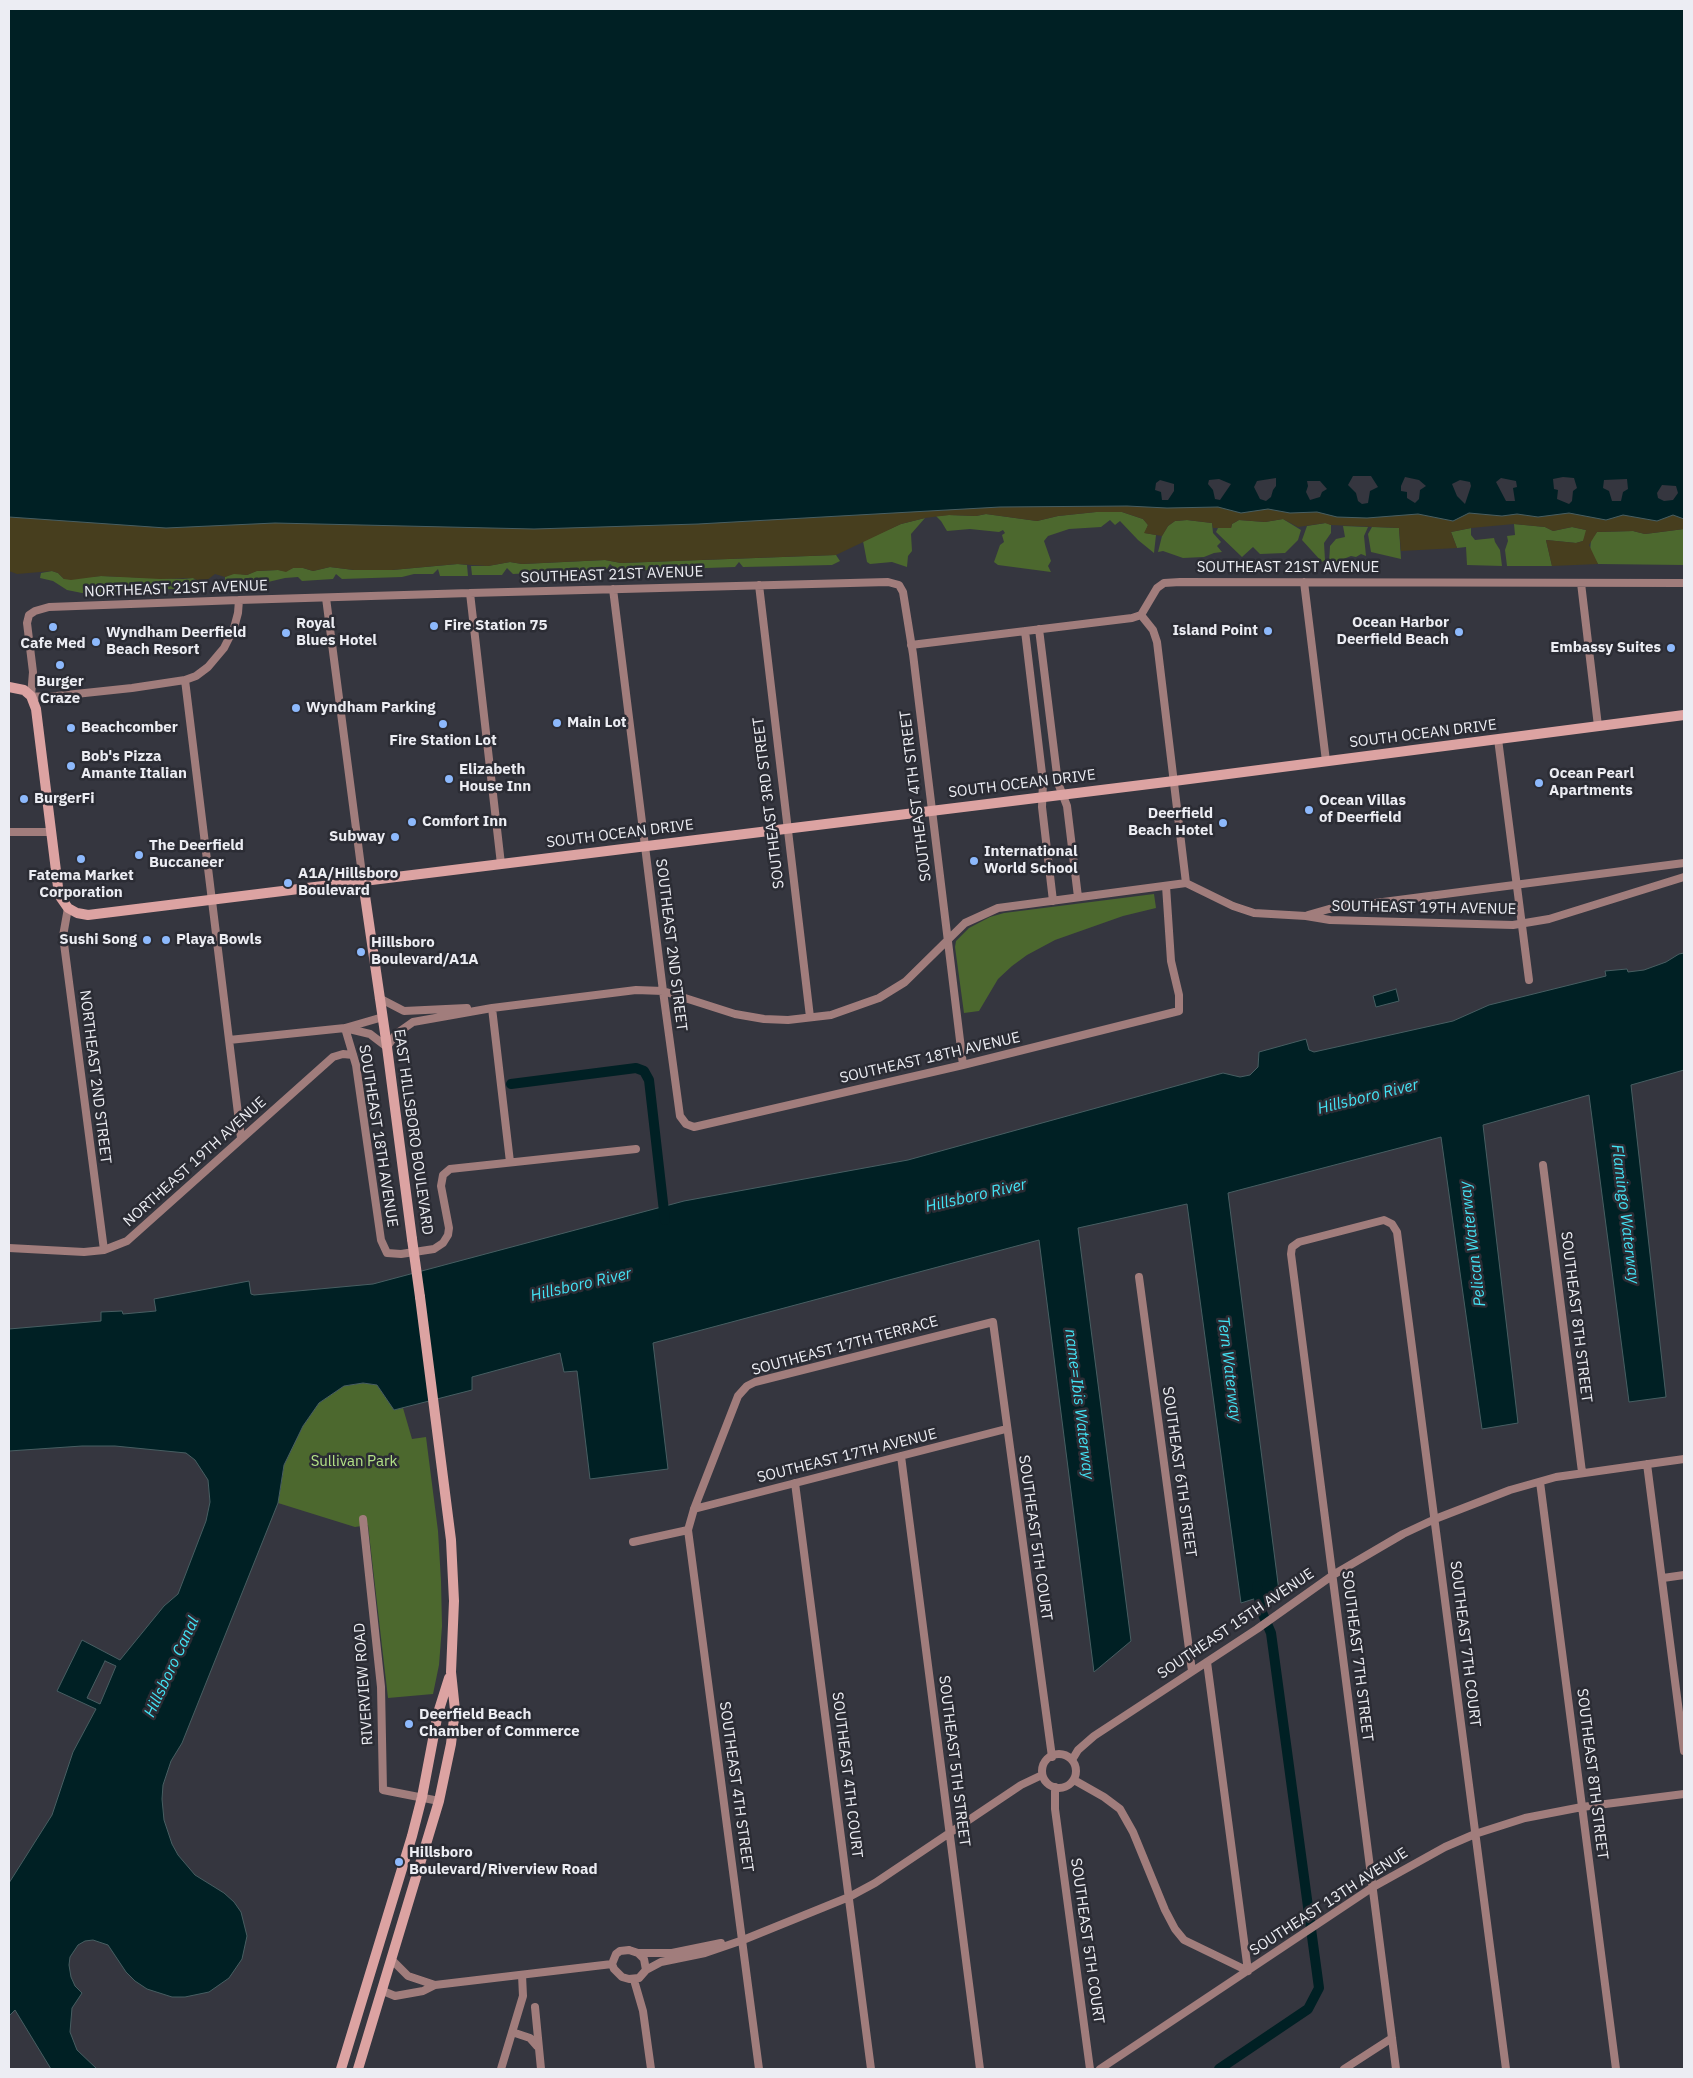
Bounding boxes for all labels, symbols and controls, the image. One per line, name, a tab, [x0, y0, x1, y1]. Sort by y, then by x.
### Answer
street label: SOUTHEAST 21ST AVENUE	[1197, 559, 1379, 577]
street label: SOUTHEAST 21ST AVENUE	[520, 563, 704, 587]
street label: NORTHEAST 21ST AVENUE	[84, 577, 268, 601]
place label: Ocean Harbor Deerfield Beach	[1336, 614, 1449, 649]
place label: Royal Blues Hotel	[296, 615, 377, 650]
place label: Fire Station 75	[444, 617, 547, 635]
marker: Fire Station 75	[428, 620, 440, 632]
marker: Cafe Med	[47, 621, 59, 633]
place label: Island Point	[1172, 622, 1258, 640]
place label: Wyndham Deerfield Beach Resort	[106, 624, 246, 659]
marker: Island Point	[1262, 625, 1274, 637]
marker: Ocean Harbor Deerfield Beach	[1453, 626, 1465, 638]
marker: Royal Blues Hotel	[280, 627, 292, 639]
place label: Cafe Med	[20, 635, 86, 653]
marker: Wyndham Deerfield Beach Resort	[90, 636, 102, 648]
place label: Embassy Suites	[1550, 639, 1661, 657]
marker: Embassy Suites	[1665, 642, 1677, 654]
marker: Burger Craze	[54, 659, 66, 671]
place label: Burger Craze	[36, 673, 84, 708]
place label: Wyndham Parking	[306, 699, 435, 717]
marker: Wyndham Parking	[290, 702, 302, 714]
street label: SOUTHEAST 4TH STREET	[897, 709, 935, 883]
place label: Main Lot	[567, 714, 627, 732]
street label: SOUTHEAST 3RD STREET	[750, 716, 788, 890]
street label: SOUTH OCEAN DRIVE	[1348, 716, 1498, 752]
marker: Main Lot	[551, 717, 563, 729]
marker: Fire Station Lot	[437, 718, 449, 730]
place label: Beachcomber	[81, 719, 178, 737]
marker: Beachcomber	[65, 722, 77, 734]
place label: Fire Station Lot	[389, 732, 497, 750]
place label: Bob's Pizza Amante Italian	[81, 748, 187, 783]
marker: Bob's Pizza Amante Italian	[65, 760, 77, 772]
place label: Elizabeth House Inn	[459, 761, 531, 796]
place label: Ocean Pearl Apartments	[1549, 765, 1634, 800]
street label: SOUTH OCEAN DRIVE	[947, 766, 1097, 802]
marker: Elizabeth House Inn	[443, 773, 455, 785]
marker: Ocean Pearl Apartments	[1533, 777, 1545, 789]
place label: BurgerFi	[34, 790, 95, 808]
place label: Ocean Villas of Deerfield	[1319, 792, 1406, 827]
marker: BurgerFi	[18, 793, 30, 805]
marker: Ocean Villas of Deerfield	[1303, 804, 1315, 816]
place label: Deerfield Beach Hotel	[1128, 805, 1213, 840]
place label: Comfort Inn	[422, 813, 507, 831]
marker: Comfort Inn	[406, 816, 418, 828]
street label: SOUTH OCEAN DRIVE	[545, 816, 695, 852]
marker: Deerfield Beach Hotel	[1217, 817, 1229, 829]
place label: Subway	[329, 828, 385, 846]
marker: Subway	[389, 831, 401, 843]
place label: The Deerfield Buccaneer	[149, 837, 244, 872]
place label: International World School	[984, 843, 1077, 878]
marker: The Deerfield Buccaneer	[133, 849, 145, 861]
marker: Fatema Market Corporation	[75, 853, 87, 865]
marker: International World School	[968, 855, 980, 867]
street label: SOUTHEAST 2ND STREET	[651, 858, 691, 1032]
place label: A1A/Hillsboro Boulevard	[298, 865, 398, 900]
place label: Fatema Market Corporation	[28, 867, 134, 902]
marker: A1A/Hillsboro Boulevard	[282, 877, 294, 889]
street label: SOUTHEAST 19TH AVENUE	[1331, 897, 1517, 919]
place label: Sushi Song	[59, 931, 137, 949]
place label: Playa Bowls	[176, 931, 262, 949]
marker: Sushi Song	[141, 934, 153, 946]
marker: Playa Bowls	[160, 934, 172, 946]
place label: Hillsboro Boulevard/A1A	[371, 934, 479, 969]
marker: Hillsboro Boulevard/A1A	[355, 946, 367, 958]
street label: NORTHEAST 2ND STREET	[75, 989, 115, 1165]
street label: EAST HILLSBORO BOULEVARD	[390, 1028, 436, 1236]
street label: SOUTHEAST 18TH AVENUE	[838, 1028, 1022, 1088]
street label: SOUTHEAST 18TH AVENUE	[355, 1043, 401, 1229]
water label: Hillsboro River	[1316, 1075, 1420, 1119]
street label: NORTHEAST 19TH AVENUE	[120, 1093, 270, 1231]
water label: Flamingo Waterway	[1607, 1143, 1643, 1285]
water label: Hillsboro River	[924, 1175, 1028, 1217]
water label: Pelican Waterway	[1456, 1180, 1490, 1308]
street label: SOUTHEAST 8TH STREET	[1557, 1230, 1595, 1404]
water label: Hillsboro River	[529, 1264, 633, 1306]
street label: SOUTHEAST 17TH TERRACE	[750, 1312, 940, 1380]
water label: Tern Waterway	[1213, 1316, 1245, 1422]
water label: name=Ibis Waterway	[1060, 1328, 1098, 1480]
street label: SOUTHEAST 6TH STREET	[1158, 1385, 1200, 1559]
street label: SOUTHEAST 17TH AVENUE	[755, 1425, 939, 1487]
park label: Sullivan Park	[311, 1453, 397, 1471]
street label: SOUTHEAST 5TH COURT	[1014, 1454, 1056, 1622]
street label: SOUTHEAST 7TH COURT	[1446, 1560, 1484, 1728]
street label: SOUTHEAST 15TH AVENUE	[1154, 1565, 1318, 1683]
street label: SOUTHEAST 7TH STREET	[1338, 1569, 1376, 1743]
water label: Hillsboro Canal	[140, 1614, 204, 1720]
street label: RIVERVIEW ROAD	[351, 1622, 377, 1746]
street label: SOUTHEAST 5TH STREET	[935, 1674, 973, 1848]
street label: SOUTHEAST 8TH STREET	[1573, 1687, 1611, 1861]
street label: SOUTHEAST 4TH COURT	[828, 1691, 866, 1859]
street label: SOUTHEAST 4TH STREET	[715, 1700, 757, 1874]
place label: Deerfield Beach Chamber of Commerce	[419, 1706, 580, 1741]
marker: Deerfield Beach Chamber of Commerce	[403, 1718, 415, 1730]
place label: Hillsboro Boulevard/Riverview Road	[409, 1844, 598, 1879]
street label: SOUTHEAST 13TH AVENUE	[1247, 1844, 1411, 1960]
marker: Hillsboro Boulevard/Riverview Road	[393, 1856, 405, 1868]
street label: SOUTHEAST 5TH COURT	[1066, 1857, 1108, 2025]

